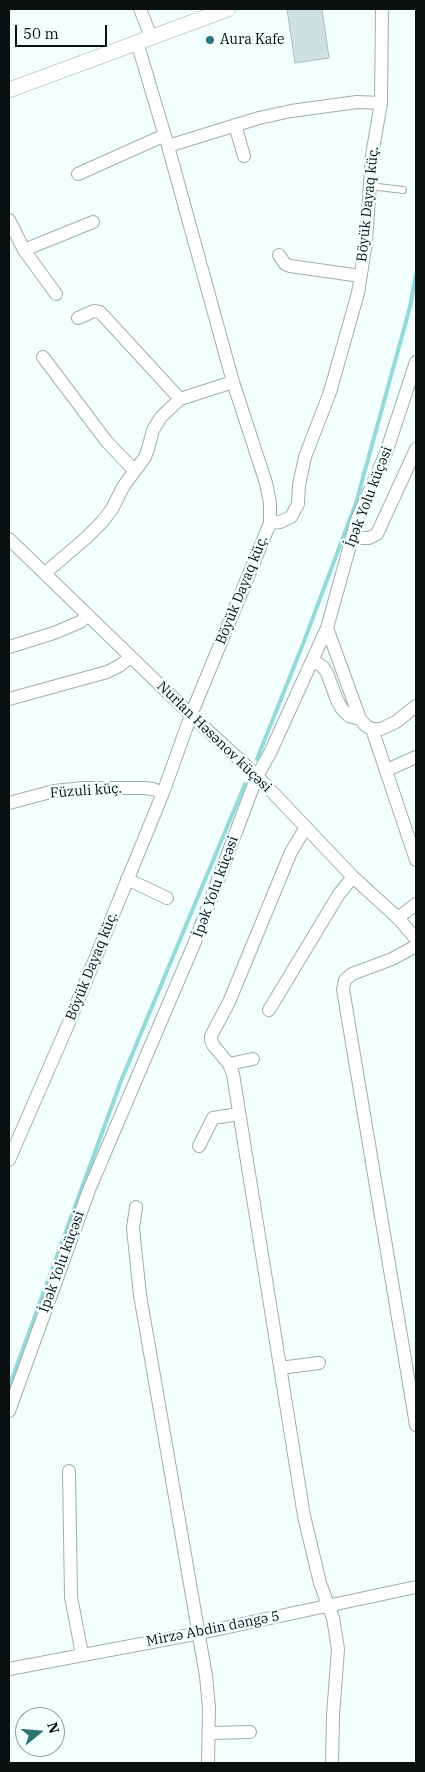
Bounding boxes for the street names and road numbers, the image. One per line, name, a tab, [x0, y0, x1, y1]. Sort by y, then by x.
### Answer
street label: Böyük Dayaq küç.	[354, 145, 382, 263]
street label: İpək Yolu küçəsi	[342, 444, 396, 550]
street label: Böyük Dayaq küç.	[212, 533, 272, 647]
street label: Nurlan Həsənov küçəsi	[153, 678, 275, 796]
street label: Füzuli küç.	[49, 780, 123, 802]
street label: İpək Yolu küçəsi	[190, 834, 242, 940]
street label: Böyük Dayaq küç.	[62, 909, 122, 1023]
street label: İpək Yolu küçəsi	[36, 1209, 88, 1315]
street label: Mirzə Abdin dəngə 5	[145, 1608, 281, 1650]

